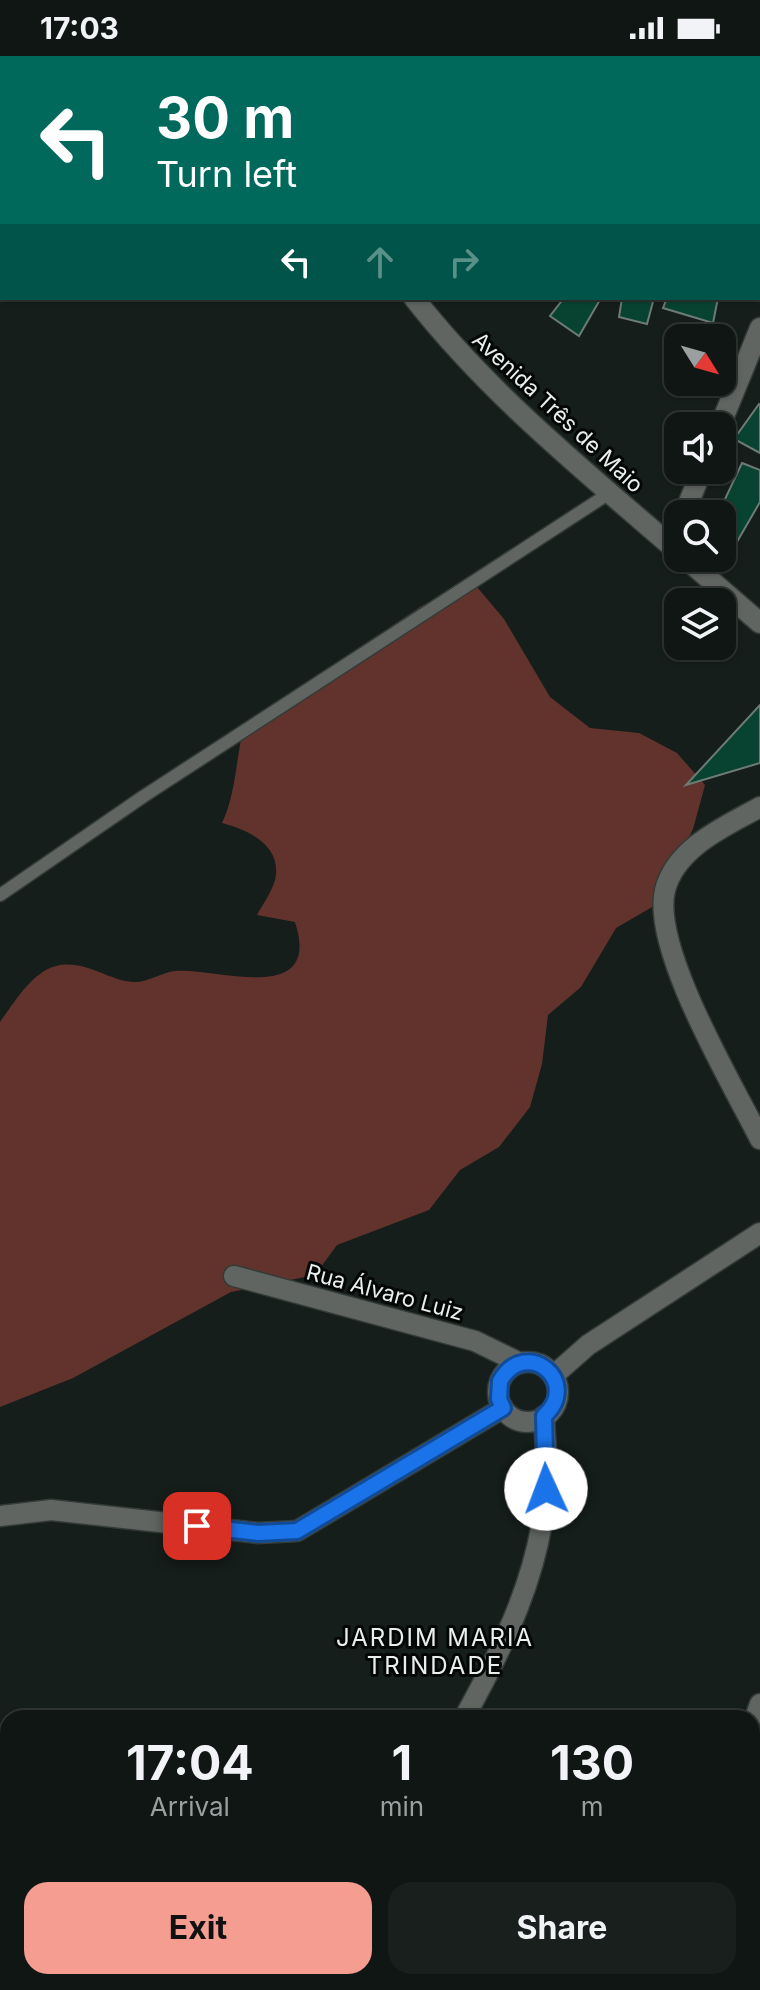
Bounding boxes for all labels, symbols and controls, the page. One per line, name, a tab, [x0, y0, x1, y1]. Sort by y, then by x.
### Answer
text: 17:03	[40, 10, 119, 46]
text: 30 m	[156, 84, 294, 152]
icon: left	[24, 88, 128, 192]
text: Turn left	[156, 152, 297, 196]
icon: left	[274, 240, 318, 284]
icon: ahead	[358, 240, 402, 284]
icon: right	[442, 240, 486, 284]
north arrow	[664, 324, 736, 396]
map controls	[664, 324, 736, 660]
street label: Avenida Três de Maio	[467, 326, 649, 498]
button: sound	[664, 412, 736, 484]
button: search	[664, 500, 736, 572]
button: layers	[664, 588, 736, 660]
street label: Rua Álvaro Luiz	[304, 1259, 466, 1325]
position arrow	[504, 1447, 588, 1531]
pin	[163, 1492, 231, 1560]
icon: arrive	[175, 1504, 219, 1548]
district label: JARDIM MARIA TRINDADE	[336, 1623, 534, 1680]
text: 17:04	[126, 1733, 254, 1792]
text: 1	[392, 1733, 412, 1792]
text: 130	[550, 1733, 634, 1792]
text: Arrival	[150, 1791, 230, 1822]
text: min	[380, 1791, 424, 1822]
text: m	[581, 1791, 603, 1822]
button: Exit	[24, 1882, 372, 1974]
button: Share	[388, 1882, 736, 1974]

